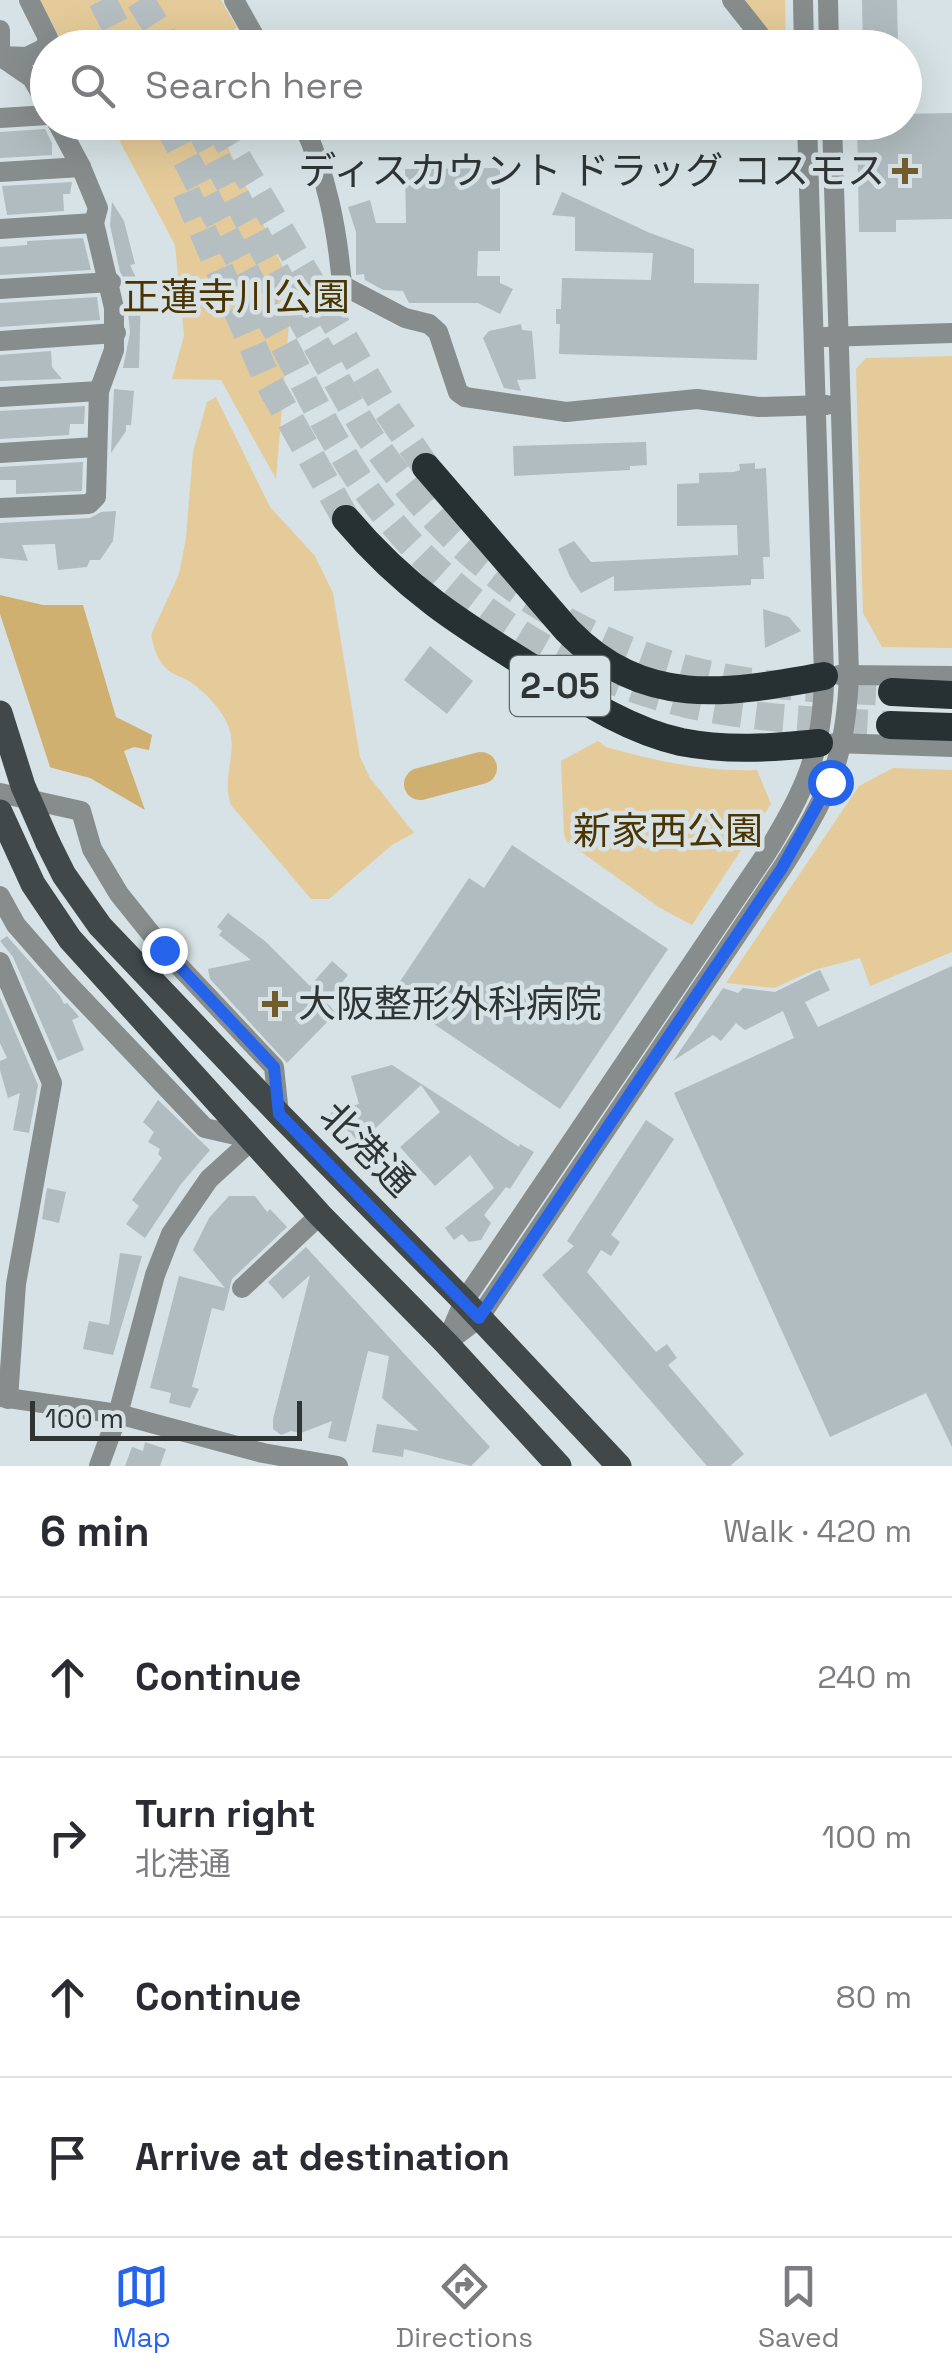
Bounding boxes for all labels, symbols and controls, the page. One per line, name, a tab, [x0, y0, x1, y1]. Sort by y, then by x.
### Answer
search box	[30, 30, 922, 140]
icon: search	[65, 58, 120, 113]
text: Search here	[145, 61, 364, 109]
place label: ディスカウント ドラッグ コスモス	[298, 147, 885, 195]
marker: ディスカウント ドラッグ コスモス	[894, 160, 916, 182]
park label: 正蓮寺川公園	[122, 273, 350, 321]
road number: 2-05	[510, 656, 610, 716]
route start	[808, 760, 854, 806]
park label: 新家西公園	[573, 807, 763, 855]
route end	[142, 928, 188, 974]
place label: 大阪整形外科病院	[298, 980, 602, 1028]
marker: 大阪整形外科病院	[262, 991, 288, 1017]
street label: 北港通	[310, 1092, 424, 1206]
scale bar	[30, 1396, 302, 1440]
text: 100 m	[45, 1400, 124, 1436]
text: 6 min	[40, 1505, 150, 1558]
text: Walk · 420 m	[723, 1511, 912, 1551]
icon: ahead	[40, 1650, 95, 1705]
text: Continue	[135, 1653, 301, 1701]
text: 240 m	[817, 1657, 912, 1697]
text: Turn right	[135, 1790, 316, 1838]
icon: right	[40, 1810, 95, 1865]
text: 100 m	[822, 1817, 912, 1857]
text: 北港通	[135, 1844, 231, 1884]
icon: ahead	[40, 1970, 95, 2025]
text: Continue	[135, 1973, 301, 2021]
text: 80 m	[836, 1977, 912, 2017]
icon: arrive	[40, 2130, 95, 2185]
text: Arrive at destination	[135, 2133, 510, 2181]
tab: Map	[112, 2259, 171, 2355]
tab: Directions	[396, 2259, 533, 2355]
tab: Saved	[758, 2259, 840, 2355]

